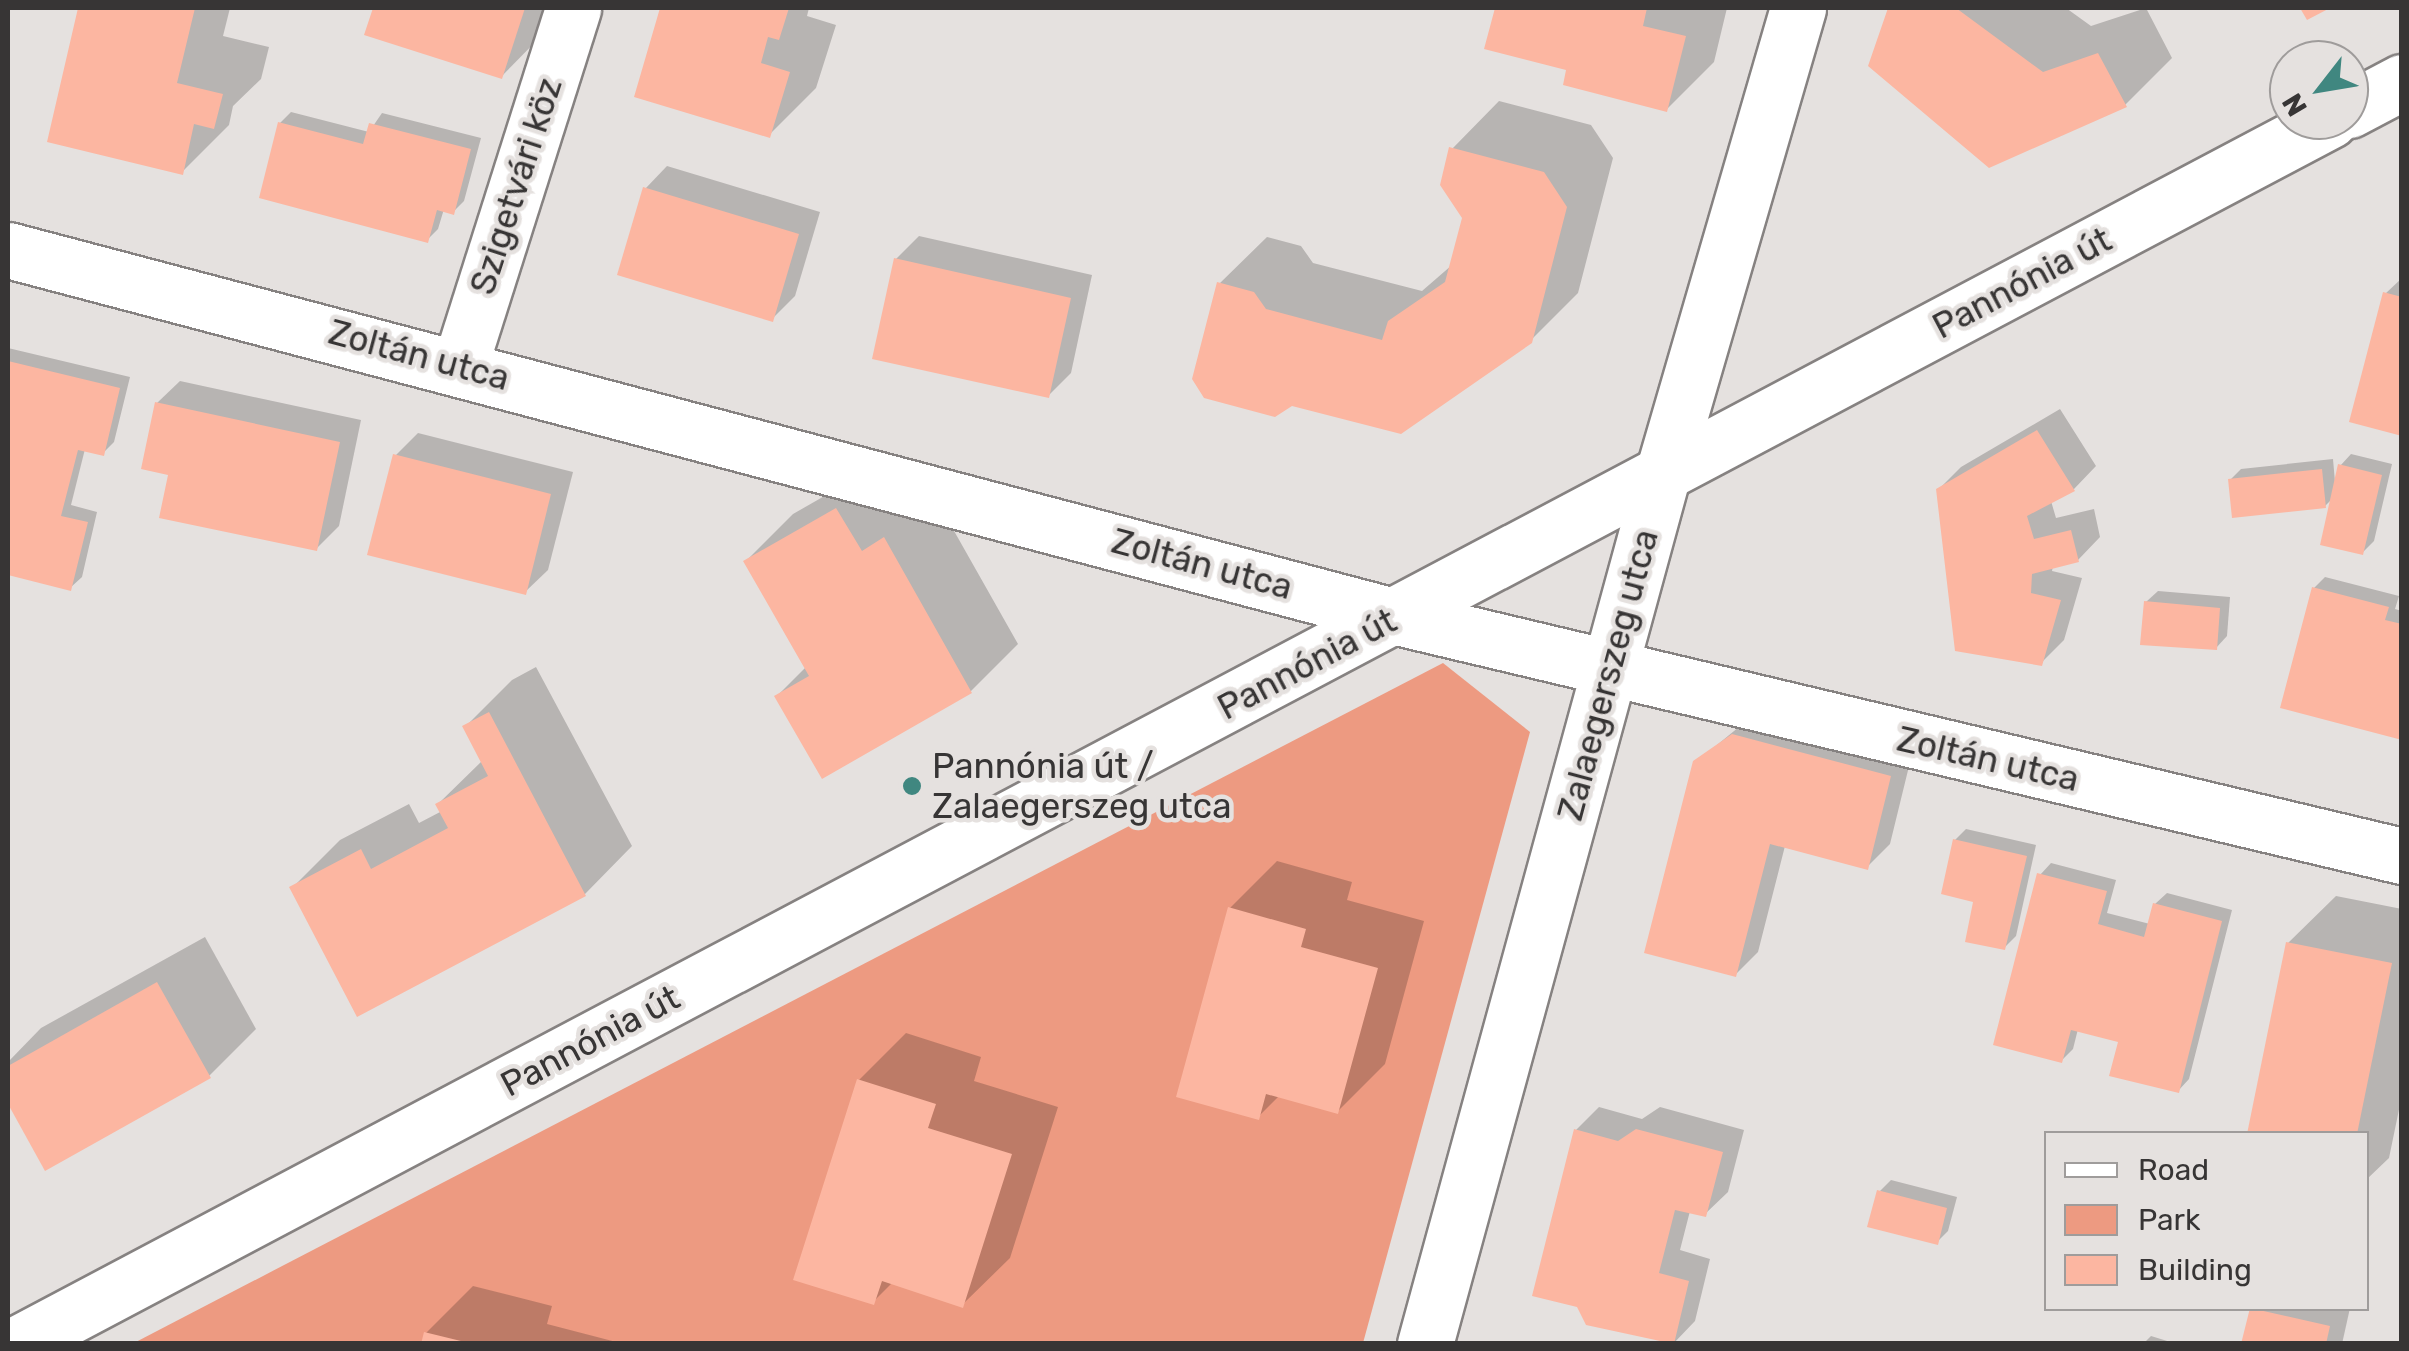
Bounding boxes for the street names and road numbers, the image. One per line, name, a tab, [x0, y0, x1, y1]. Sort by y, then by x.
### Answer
street label: Szigetvári köz	[461, 72, 571, 300]
street label: Pannónia út	[1925, 218, 2119, 348]
street label: Zoltán utca	[324, 311, 514, 399]
street label: Zoltán utca	[1107, 520, 1297, 608]
street label: Zalaegerszeg utca	[1549, 525, 1667, 825]
street label: Pannónia út	[1210, 599, 1404, 729]
street label: Zoltán utca	[1893, 718, 2083, 800]
street label: Pannónia út	[493, 976, 687, 1106]

